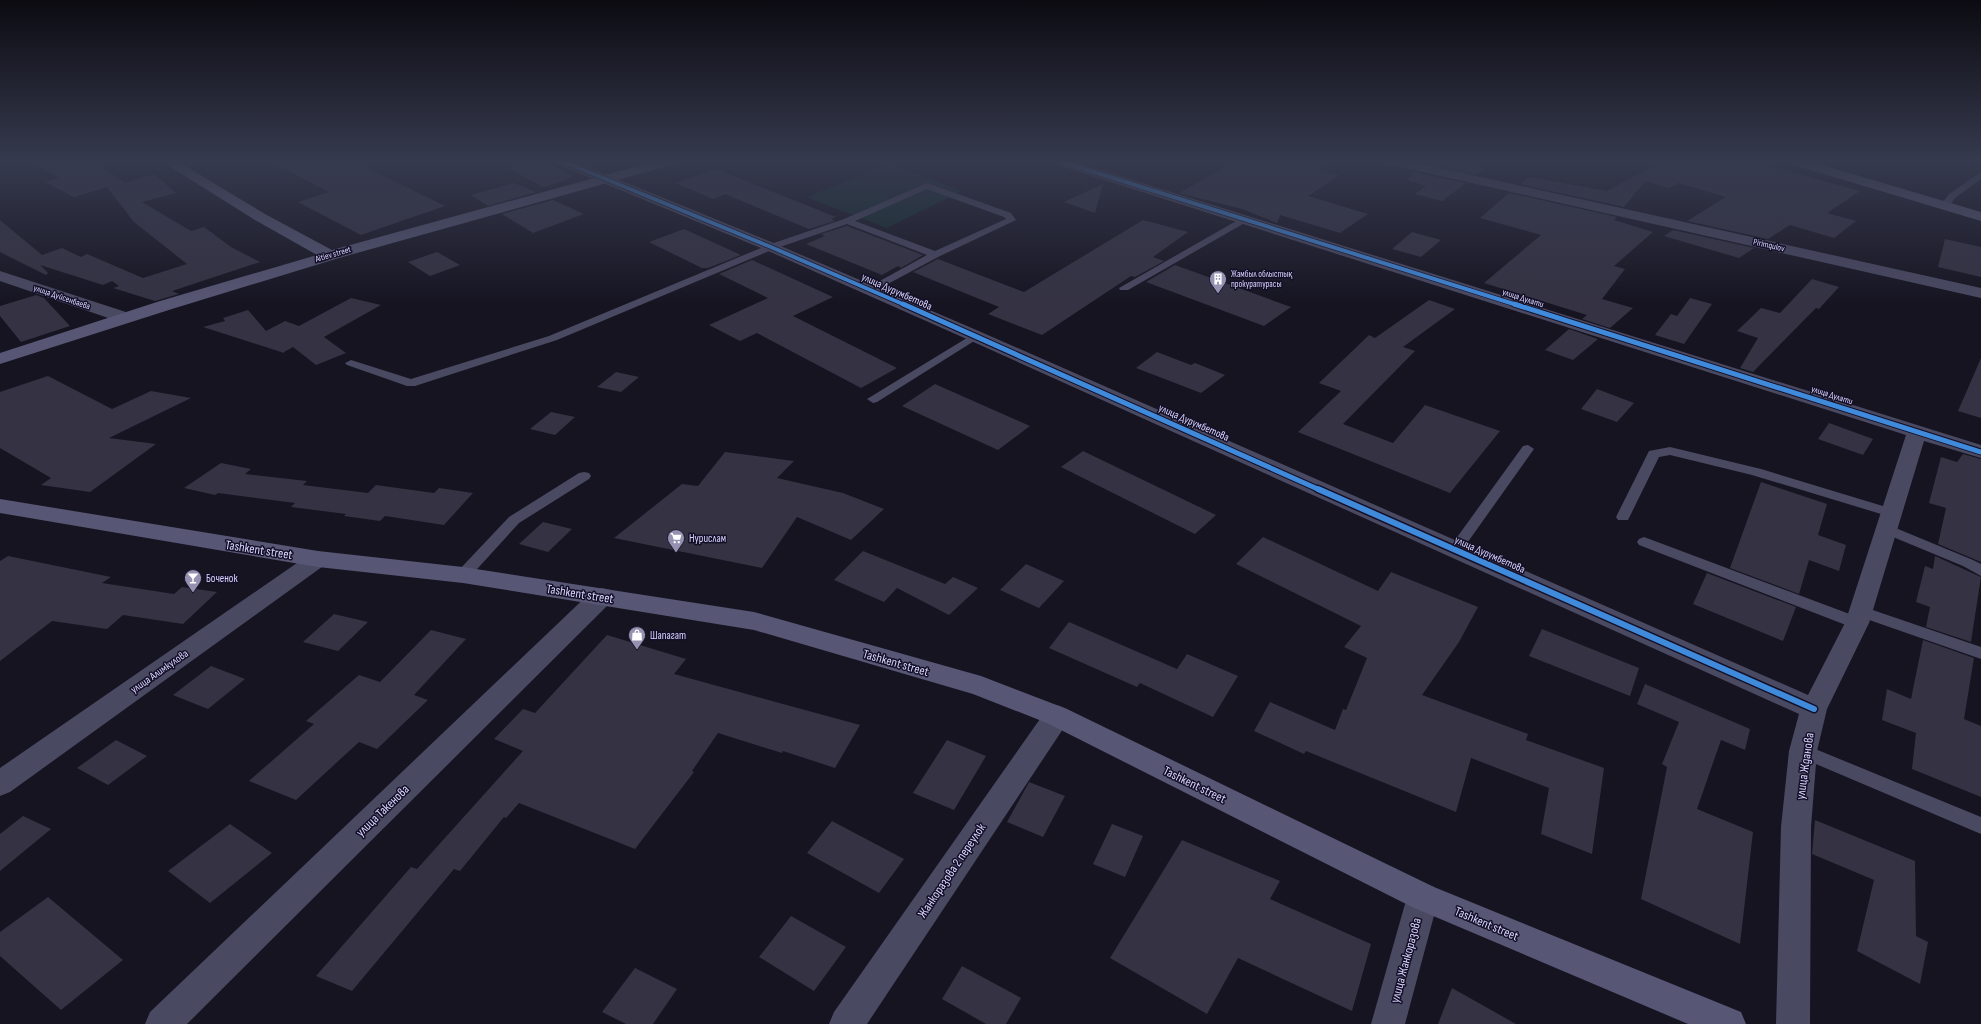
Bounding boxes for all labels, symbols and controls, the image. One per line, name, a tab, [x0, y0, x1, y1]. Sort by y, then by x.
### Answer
street label: Pirimqulov	[1752, 237, 1786, 255]
street label: Aitiev street	[313, 244, 353, 265]
building icon: Жамбыл облыстық прокуратурасы	[1208, 269, 1228, 294]
place label: Жамбыл облыстық прокуратурасы	[1231, 269, 1292, 290]
street label: улица Дурумбетова	[859, 270, 934, 313]
street label: улица Дуйсенбаева	[32, 283, 92, 312]
street label: улица Дулати	[1501, 287, 1545, 310]
street label: улица Дулати	[1810, 384, 1854, 407]
street label: улица Дурумбетова	[1156, 401, 1231, 444]
supermarket icon: Нурислам	[666, 528, 686, 553]
place label: Нурислам	[689, 532, 726, 545]
street label: улица Дурумбетова	[1452, 533, 1527, 576]
street label: Tashkent street	[224, 537, 294, 563]
bar icon: Боченок	[183, 568, 203, 593]
place label: Боченок	[206, 572, 238, 585]
street label: Tashkent street	[545, 581, 615, 607]
shop icon: Шапагат	[627, 625, 647, 650]
place label: Шапагат	[650, 629, 686, 642]
street label: Tashkent street	[861, 646, 931, 680]
street label: улица Алимкулова	[128, 647, 191, 696]
street label: улица Жданова	[1792, 732, 1818, 801]
street label: Tashkent street	[1161, 763, 1229, 807]
street label: улица Такенова	[353, 781, 413, 840]
street label: Жанкоразова 2 переулок	[914, 820, 989, 921]
street label: Tashkent street	[1452, 903, 1521, 945]
street label: улица Жанкоразова	[1387, 916, 1425, 1005]

